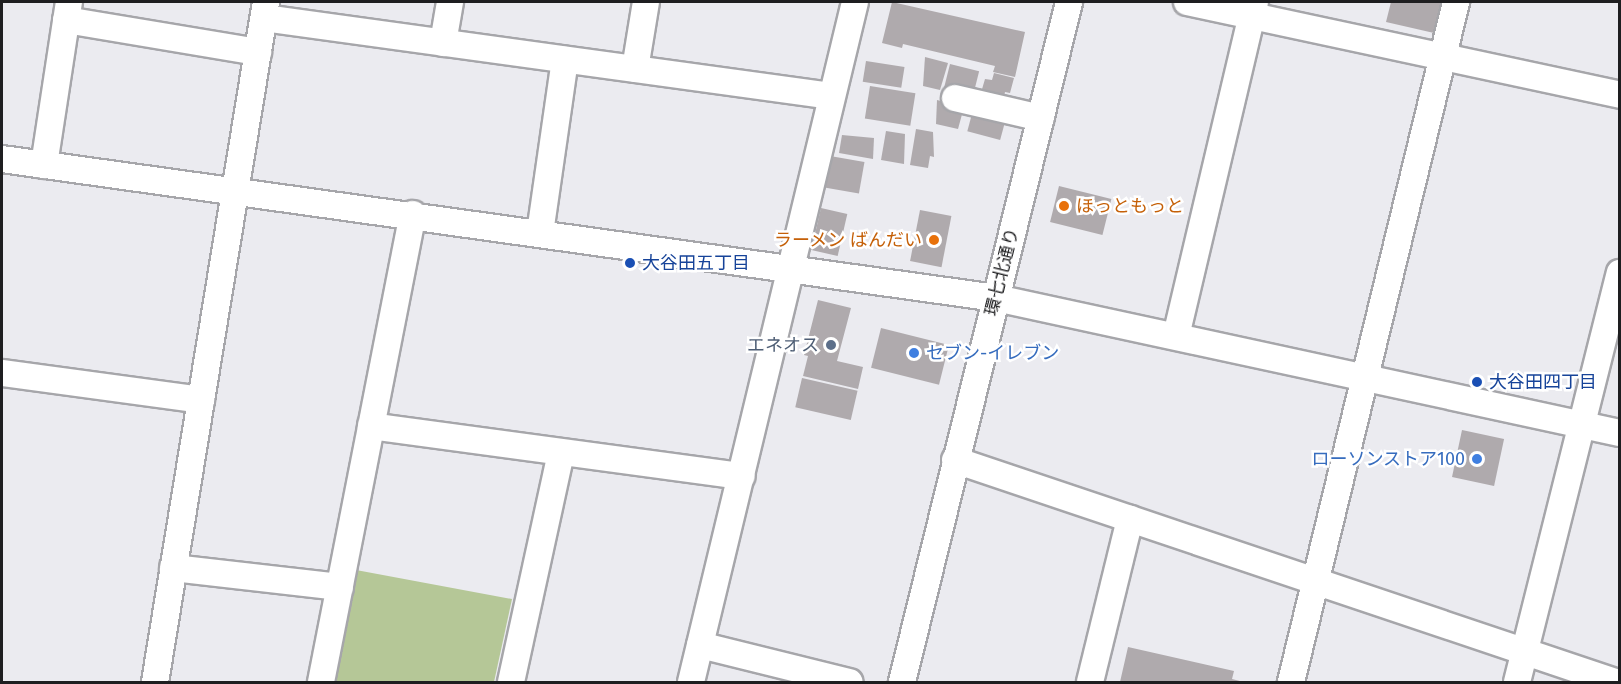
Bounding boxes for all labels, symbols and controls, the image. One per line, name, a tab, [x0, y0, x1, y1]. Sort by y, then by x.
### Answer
place label: ほっともっと	[1076, 195, 1184, 217]
marker: ほっともっと	[1057, 199, 1071, 213]
street label: 環七北通り	[981, 226, 1023, 318]
place label: ラーメン ばんだい	[773, 229, 922, 251]
marker: ラーメン ばんだい	[927, 233, 941, 247]
place label: 大谷田五丁目	[642, 252, 750, 274]
marker: 大谷田五丁目	[623, 256, 637, 270]
place label: エネオス	[747, 334, 819, 356]
marker: エネオス	[824, 338, 838, 352]
place label: セブン-イレブン	[926, 342, 1059, 364]
marker: セブン-イレブン	[907, 346, 921, 360]
place label: 大谷田四丁目	[1489, 371, 1597, 393]
marker: 大谷田四丁目	[1470, 375, 1484, 389]
place label: ローソンストア100	[1311, 448, 1465, 470]
marker: ローソンストア100	[1470, 452, 1484, 466]

